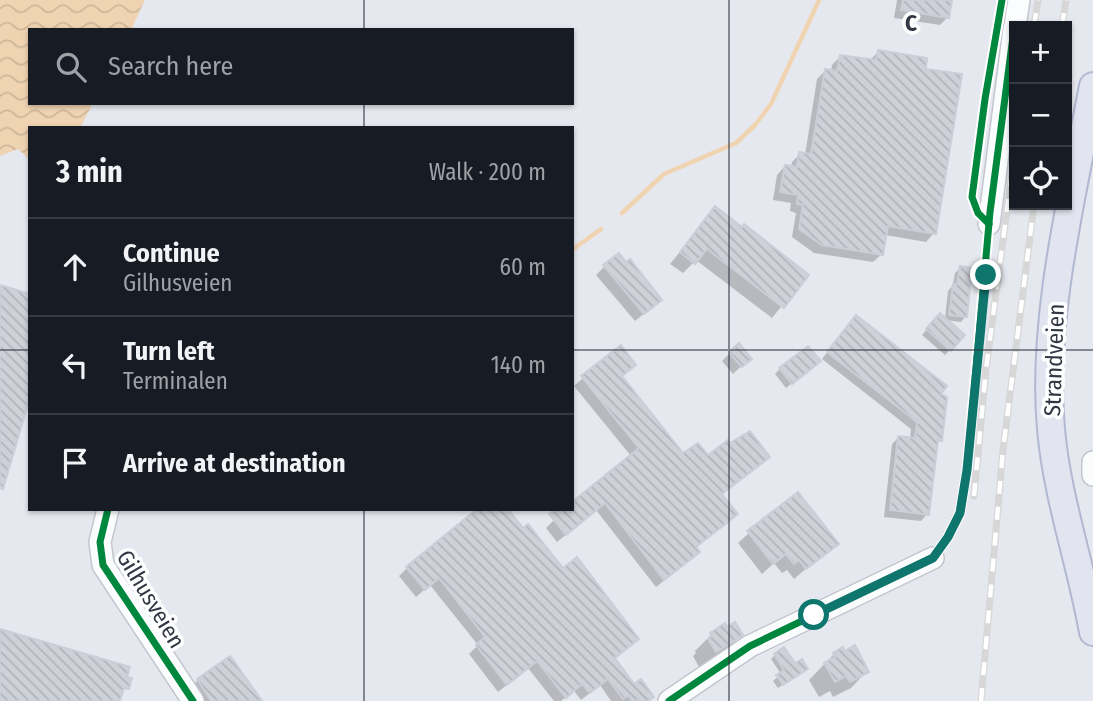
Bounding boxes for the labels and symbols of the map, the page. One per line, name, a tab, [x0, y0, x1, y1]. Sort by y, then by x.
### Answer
text: C	[905, 9, 917, 37]
route end	[970, 259, 1001, 290]
street label: Strandveien	[1038, 303, 1070, 417]
street label: Gilhusveien	[111, 545, 191, 653]
route start	[798, 599, 829, 630]

